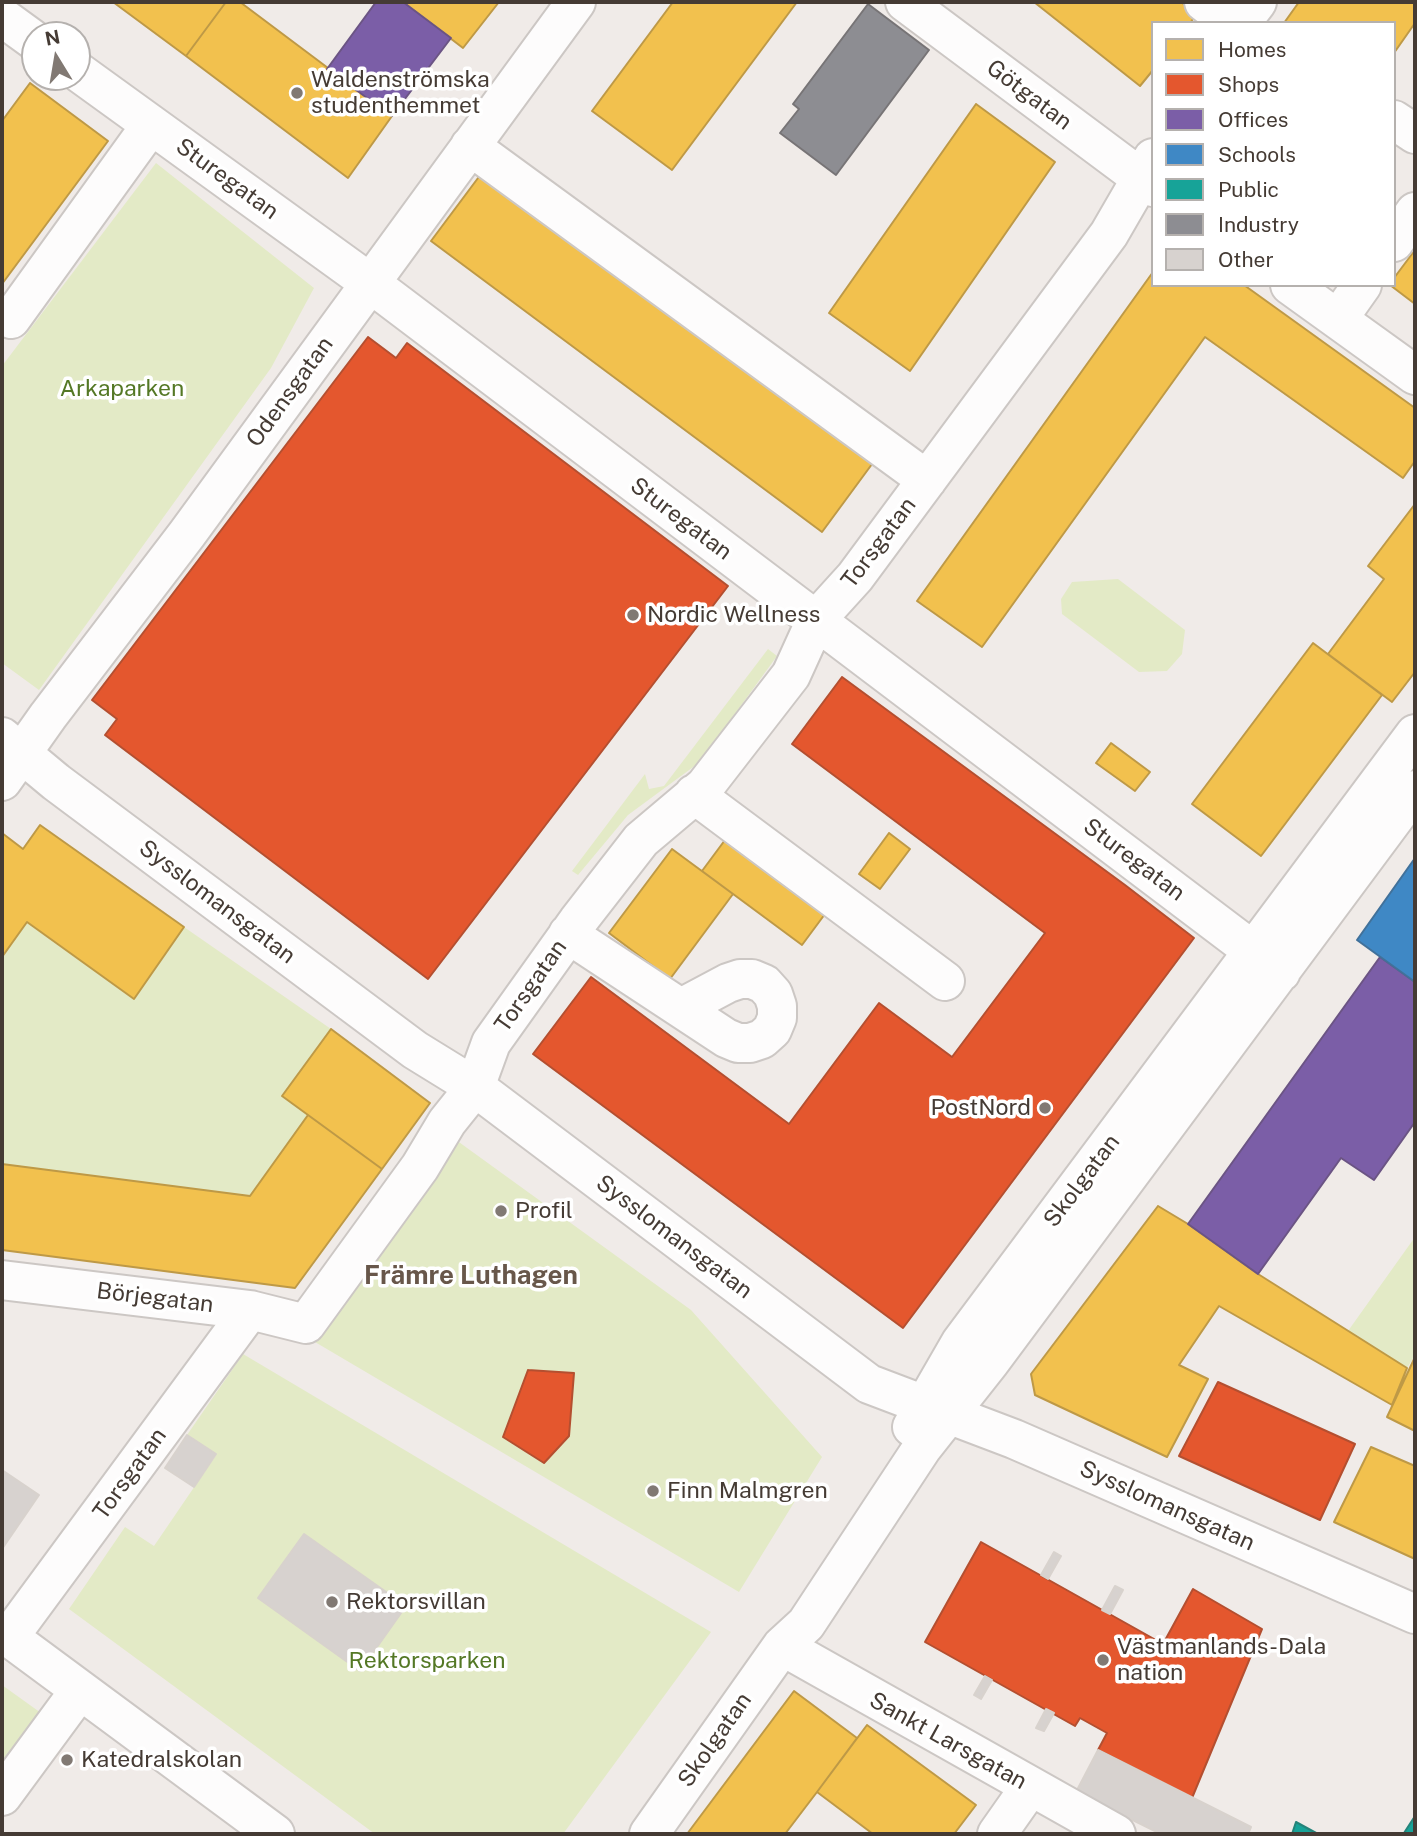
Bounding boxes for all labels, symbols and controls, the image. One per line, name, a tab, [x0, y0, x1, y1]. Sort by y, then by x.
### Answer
north arrow	[21, 21, 91, 91]
legend	[1151, 21, 1396, 287]
text: N	[43, 25, 62, 50]
text: Homes	[1218, 37, 1286, 62]
street label: Götgatan	[981, 54, 1077, 136]
place label: Waldenströmska studenthemmet	[311, 66, 490, 120]
text: Shops	[1218, 72, 1279, 97]
marker: Waldenströmska studenthemmet	[289, 85, 305, 101]
text: Offices	[1218, 107, 1288, 132]
street label: Sturegatan	[170, 133, 284, 225]
text: Schools	[1218, 142, 1296, 167]
text: Public	[1218, 177, 1279, 202]
text: Industry	[1218, 212, 1299, 237]
text: Other	[1218, 247, 1274, 272]
street label: Odensgatan	[241, 332, 339, 452]
park label: Arkaparken	[60, 375, 184, 403]
street label: Sturegatan	[625, 472, 737, 566]
street label: Torsgatan	[836, 492, 922, 594]
place label: Nordic Wellness	[647, 601, 821, 629]
marker: Nordic Wellness	[625, 607, 641, 623]
street label: Sturegatan	[1078, 813, 1190, 907]
street label: Sysslomansgatan	[133, 834, 301, 970]
street label: Torsgatan	[489, 934, 573, 1038]
place label: PostNord	[931, 1094, 1031, 1122]
marker: PostNord	[1037, 1100, 1053, 1116]
street label: Skolgatan	[1038, 1129, 1126, 1233]
street label: Sysslomansgatan	[590, 1169, 758, 1305]
place label: Profil	[515, 1197, 573, 1225]
marker: Profil	[493, 1203, 509, 1219]
district label: Främre Luthagen	[364, 1260, 578, 1292]
street label: Börjegatan	[95, 1277, 215, 1319]
street label: Torsgatan	[87, 1423, 173, 1525]
street label: Sysslomansgatan	[1075, 1455, 1259, 1557]
place label: Finn Malmgren	[667, 1477, 828, 1505]
marker: Finn Malmgren	[645, 1483, 661, 1499]
place label: Rektorsvillan	[346, 1588, 486, 1616]
marker: Rektorsvillan	[324, 1594, 340, 1610]
place label: Västmanlands-Dala nation	[1117, 1633, 1326, 1687]
park label: Rektorsparken	[349, 1647, 505, 1675]
marker: Västmanlands-Dala nation	[1095, 1652, 1111, 1668]
street label: Sankt Larsgatan	[865, 1686, 1031, 1796]
street label: Skolgatan	[672, 1687, 758, 1793]
place label: Katedralskolan	[81, 1746, 242, 1774]
marker: Katedralskolan	[59, 1752, 75, 1768]

